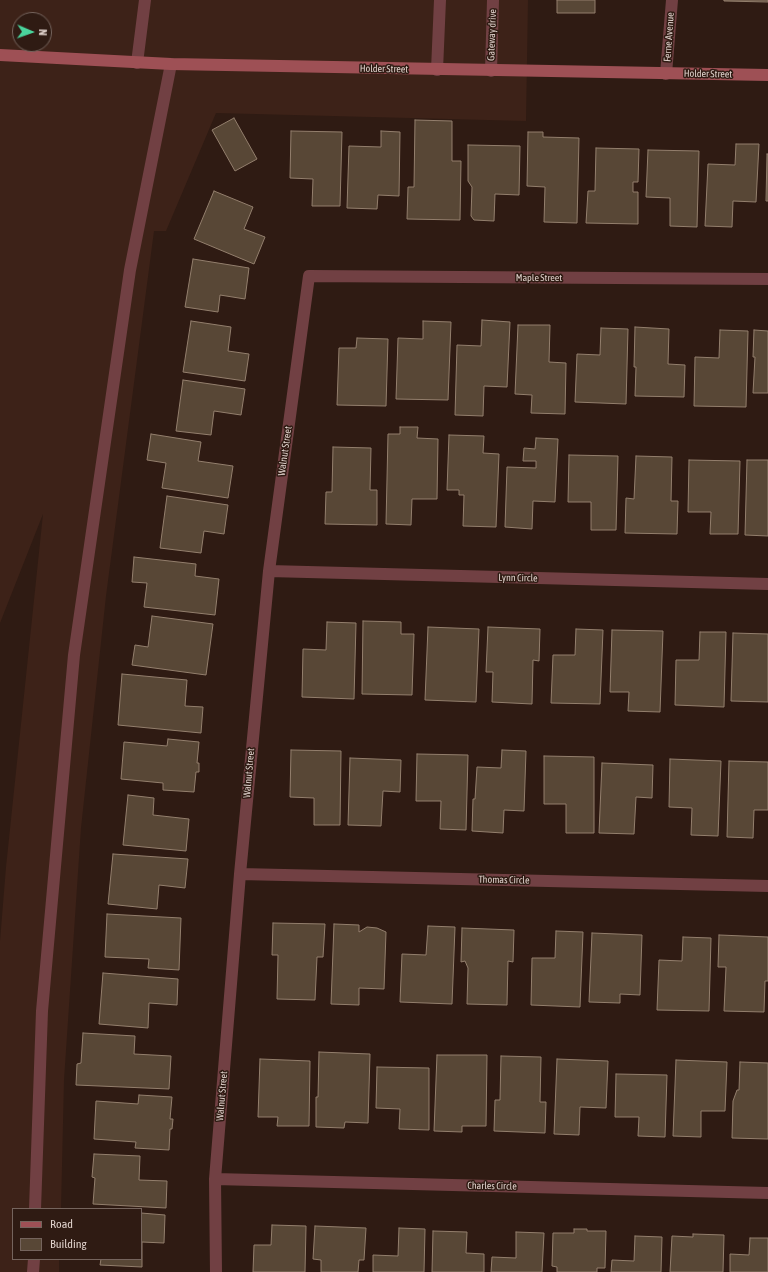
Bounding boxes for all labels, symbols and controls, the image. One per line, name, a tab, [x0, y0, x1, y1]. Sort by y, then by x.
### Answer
street label: Gateway drive	[485, 9, 499, 61]
north arrow	[12, 12, 52, 52]
street label: Ferne Avenue	[661, 12, 677, 62]
text: N	[37, 29, 49, 36]
street label: Holder Street	[360, 63, 408, 75]
street label: Holder Street	[684, 68, 732, 80]
street label: Maple Street	[516, 272, 562, 284]
street label: Walnut Street	[276, 425, 294, 477]
street label: Lynn Circle	[498, 572, 538, 584]
street label: Walnut Street	[241, 748, 257, 798]
street label: Thomas Circle	[478, 874, 530, 886]
street label: Walnut Street	[214, 1071, 230, 1121]
street label: Charles Circle	[467, 1180, 517, 1192]
legend	[12, 1208, 142, 1260]
text: Road	[50, 1217, 73, 1231]
text: Building	[50, 1237, 87, 1251]

